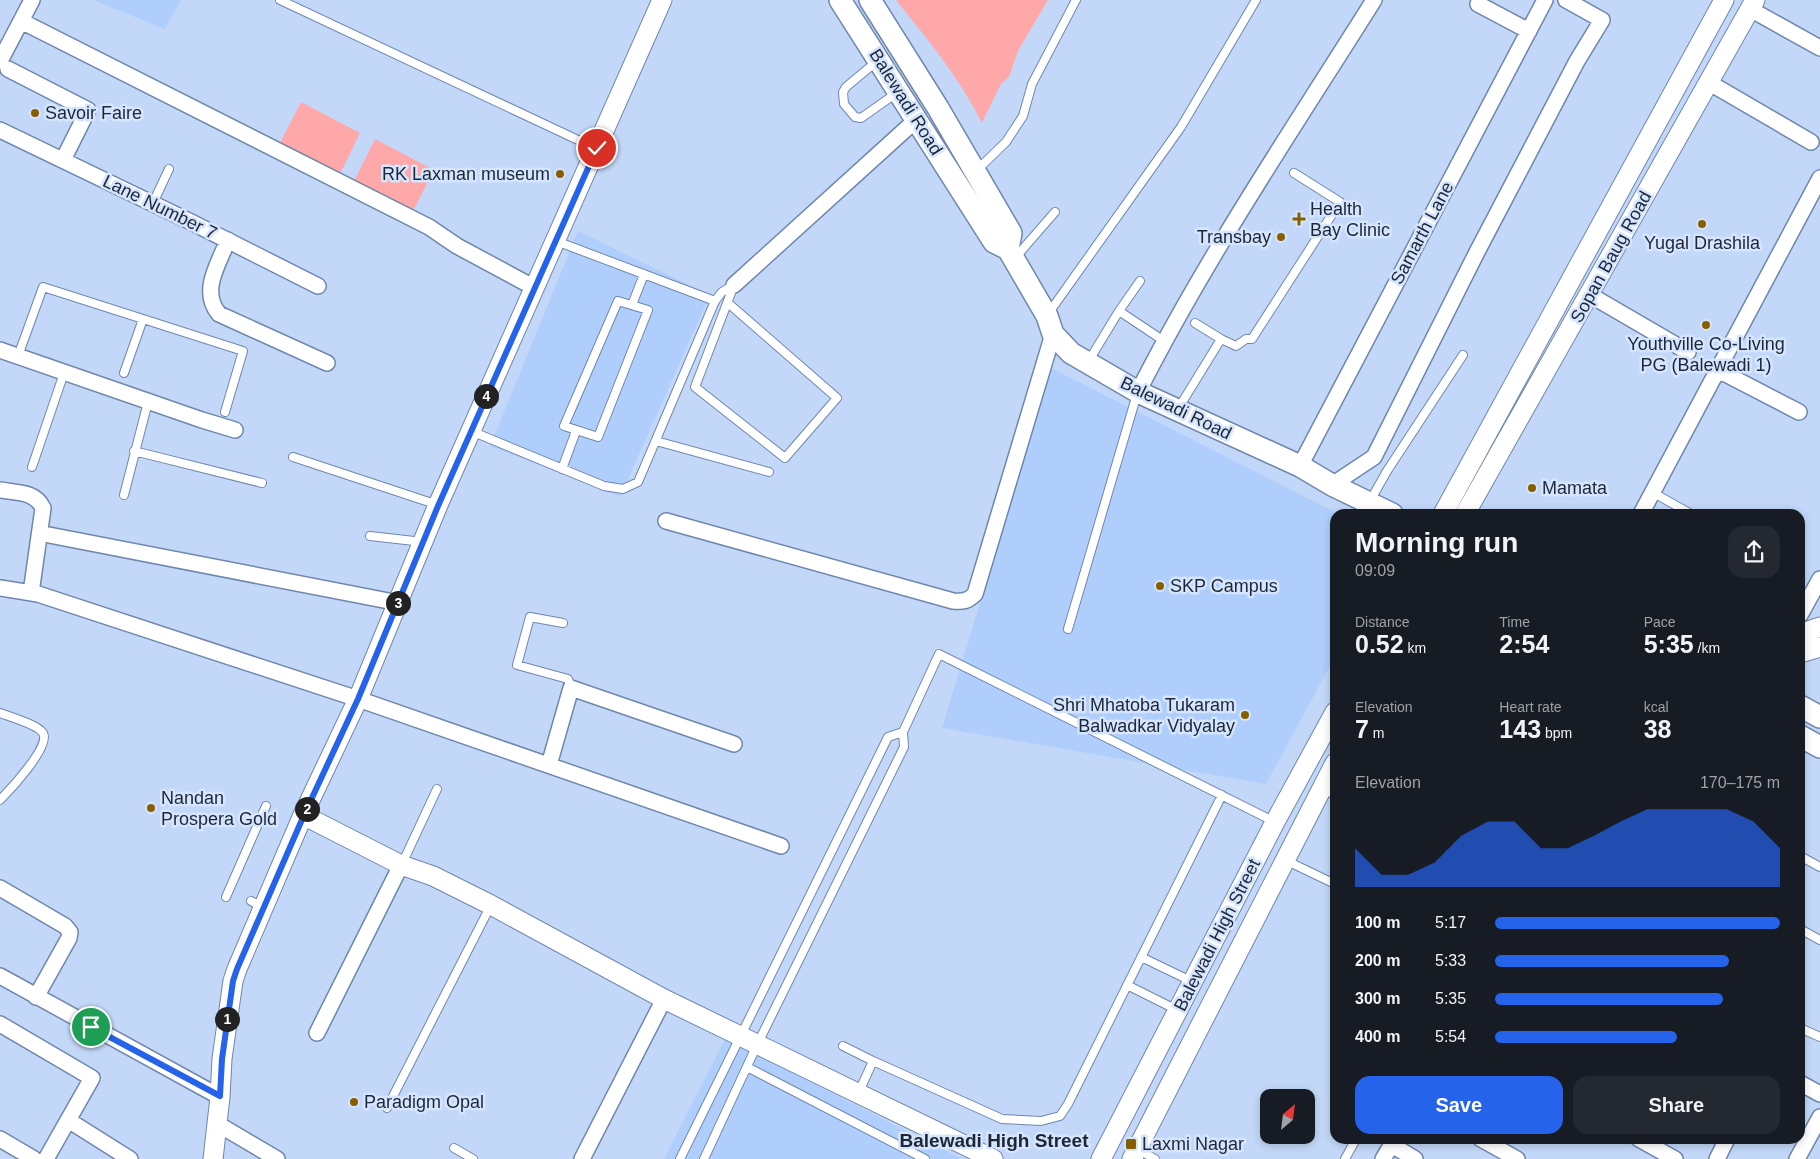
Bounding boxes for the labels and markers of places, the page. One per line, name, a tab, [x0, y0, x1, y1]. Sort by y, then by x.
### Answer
place label: Savoir Faire	[45, 103, 142, 123]
marker: Savoir Faire	[29, 107, 41, 119]
pin	[576, 127, 618, 169]
place label: RK Laxman museum	[382, 164, 550, 184]
marker: RK Laxman museum	[554, 168, 566, 180]
place label: Health Bay Clinic	[1310, 199, 1390, 240]
marker: Health Bay Clinic	[1292, 212, 1306, 226]
marker: Yugal Drashila	[1696, 218, 1708, 230]
place label: Transbay	[1197, 227, 1271, 247]
marker: Transbay	[1275, 231, 1287, 243]
place label: Yugal Drashila	[1644, 233, 1761, 253]
marker: Youthville Co-Living PG (Balewadi 1)	[1700, 319, 1712, 331]
place label: Youthville Co-Living PG (Balewadi 1)	[1627, 334, 1785, 375]
pin: 4	[474, 384, 498, 408]
place label: Mamata	[1542, 478, 1608, 498]
marker: Mamata	[1526, 482, 1538, 494]
place label: SKP Campus	[1170, 576, 1278, 596]
marker: SKP Campus	[1154, 580, 1166, 592]
pin: 3	[386, 590, 410, 616]
place label: Shri Mhatoba Tukaram Balwadkar Vidyalay	[1053, 695, 1235, 736]
marker: Shri Mhatoba Tukaram Balwadkar Vidyalay	[1239, 709, 1251, 721]
place label: Nandan Prospera Gold	[161, 788, 277, 829]
pin: 2	[294, 796, 320, 822]
marker: Nandan Prospera Gold	[145, 802, 157, 814]
pin	[70, 1006, 112, 1048]
pin: 1	[214, 1006, 240, 1032]
place label: Paradigm Opal	[364, 1092, 484, 1112]
marker: Paradigm Opal	[348, 1096, 360, 1108]
place label: Laxmi Nagar	[1142, 1134, 1244, 1154]
marker: Laxmi Nagar	[1124, 1137, 1138, 1151]

